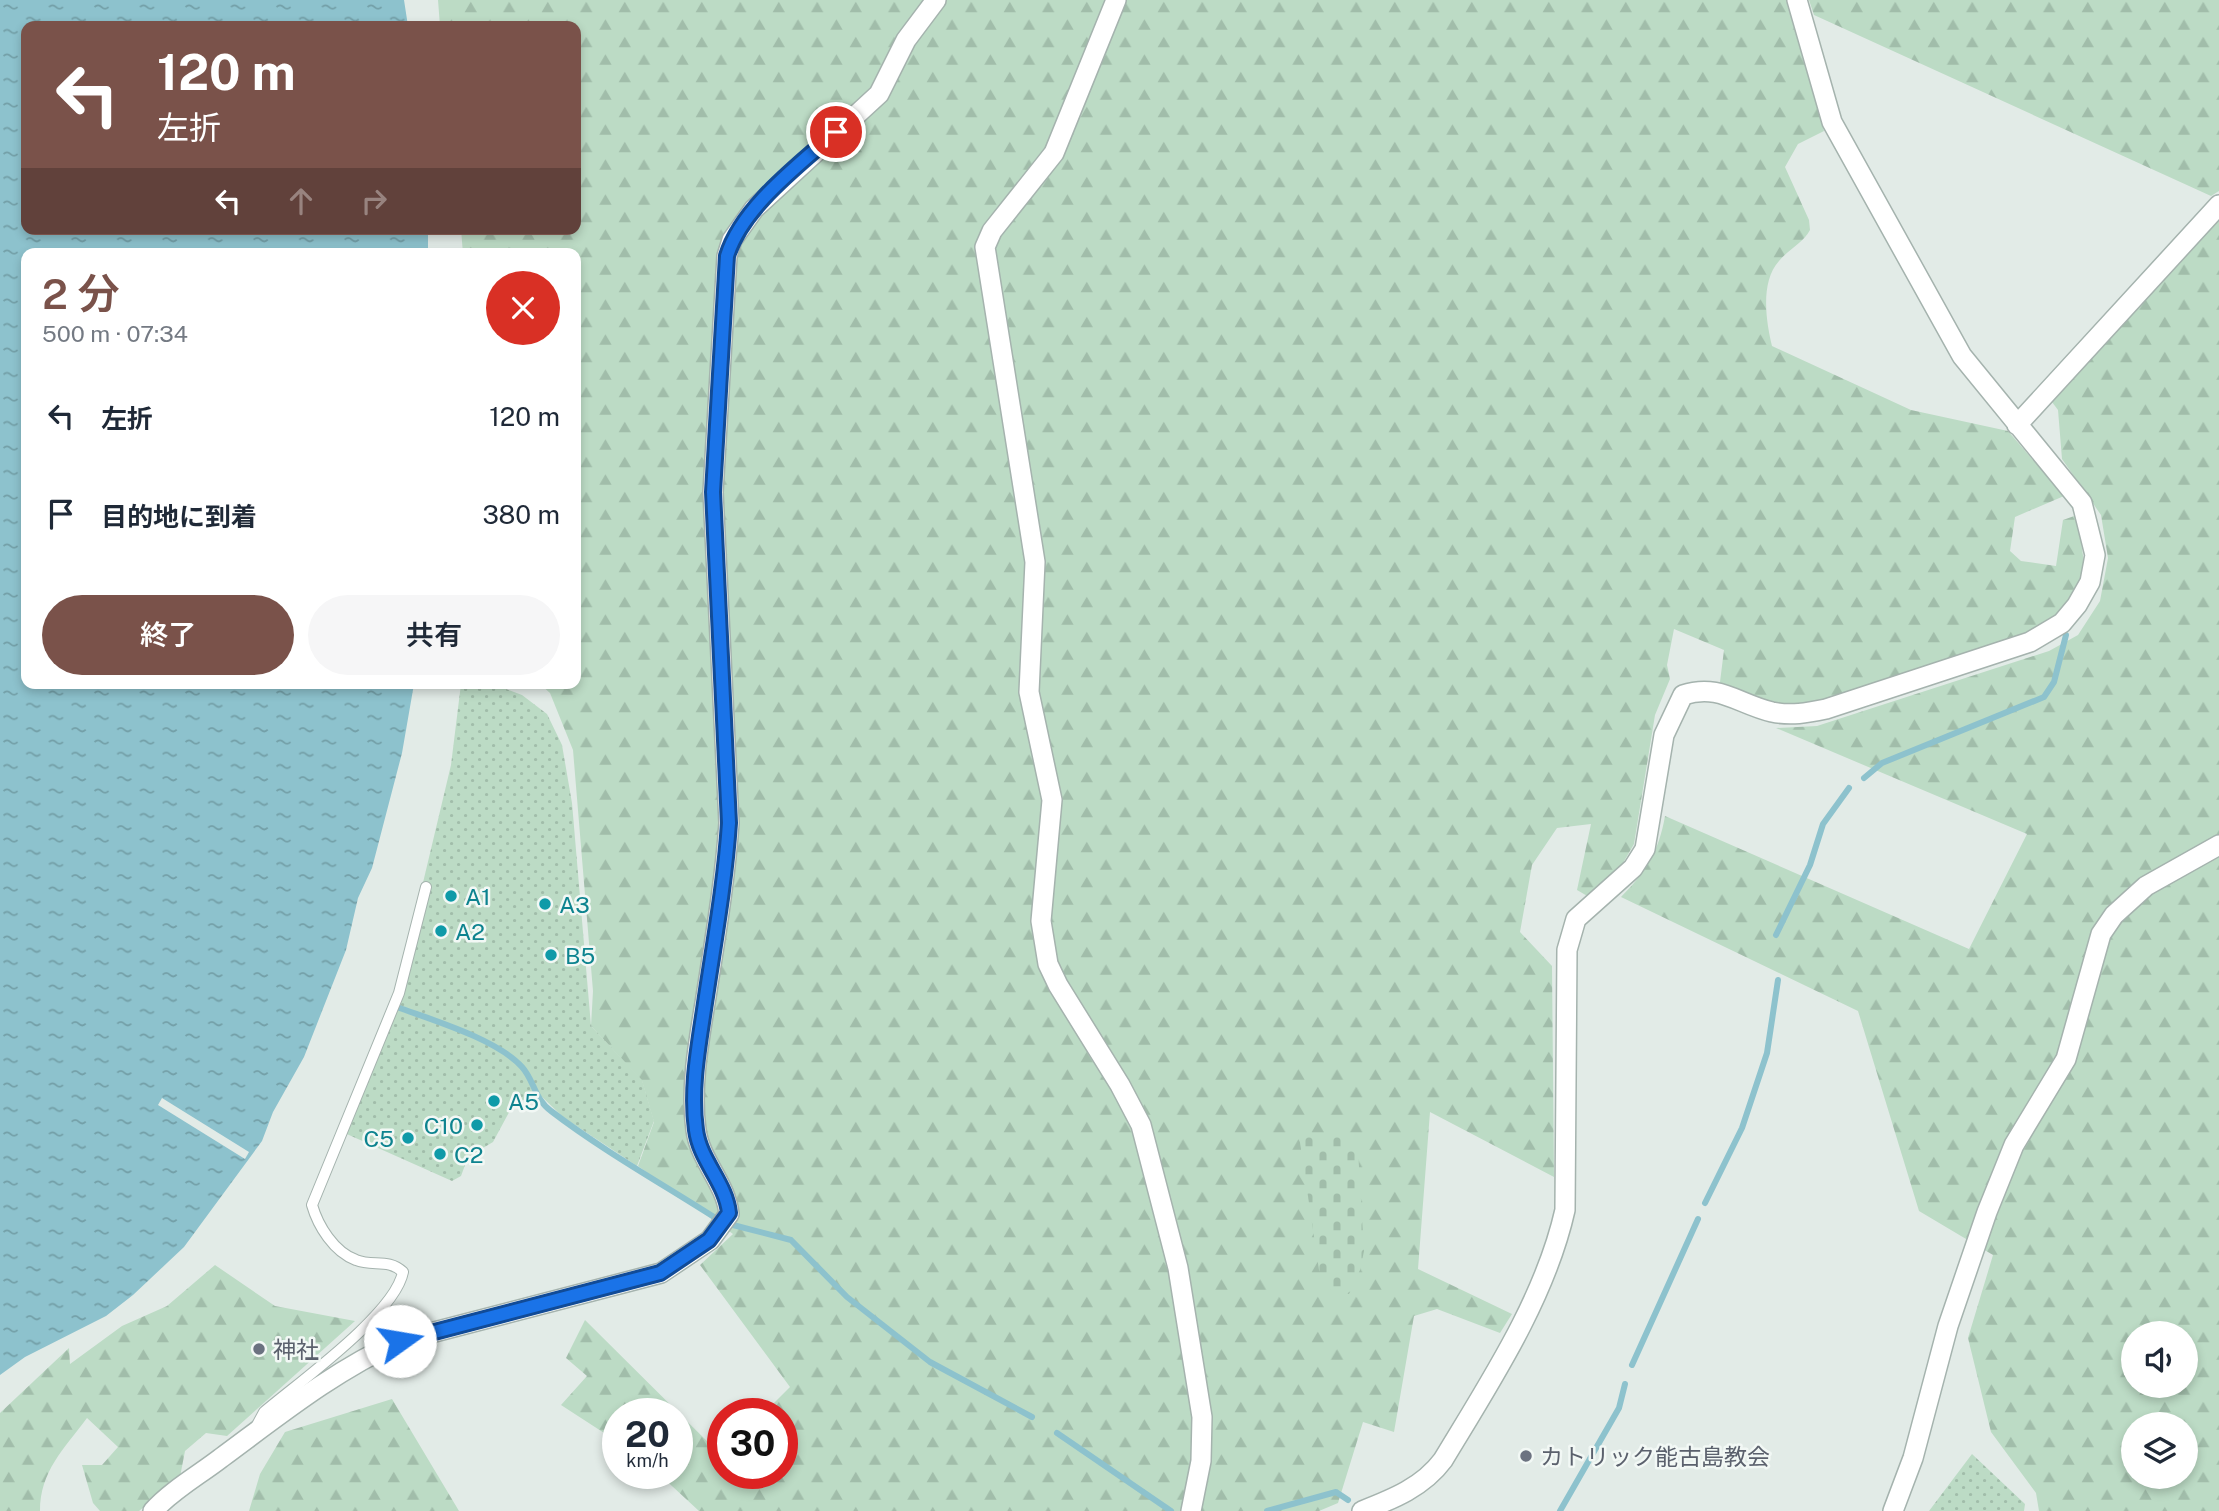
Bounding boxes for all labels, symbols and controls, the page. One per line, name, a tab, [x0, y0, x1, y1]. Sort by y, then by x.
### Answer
text: 120 m	[157, 43, 296, 101]
icon: left	[42, 49, 133, 140]
pin	[806, 102, 866, 162]
text: 左折	[157, 109, 221, 146]
icon: arrive	[817, 113, 855, 151]
icon: left	[209, 182, 247, 220]
icon: ahead	[282, 182, 320, 220]
icon: right	[355, 182, 393, 220]
text: 2 分	[42, 269, 120, 318]
button: close	[486, 271, 560, 345]
text: 500 m · 07:34	[42, 320, 188, 347]
icon: left	[42, 397, 80, 435]
text: 120 m	[489, 401, 560, 432]
text: 左折	[101, 403, 153, 434]
icon: arrive	[42, 495, 80, 533]
text: 380 m	[482, 499, 560, 530]
text: 目的地に到着	[101, 501, 257, 532]
button: 終了	[42, 595, 294, 675]
button: 共有	[308, 595, 560, 675]
place label: A1	[465, 883, 491, 910]
marker: A1	[443, 888, 459, 904]
place label: A3	[559, 891, 590, 918]
marker: A3	[537, 896, 553, 912]
place label: A2	[455, 918, 485, 945]
marker: A2	[433, 923, 449, 939]
place label: B5	[565, 942, 595, 969]
marker: B5	[543, 947, 559, 963]
place label: A5	[508, 1088, 539, 1115]
marker: A5	[486, 1093, 502, 1109]
place label: C10	[424, 1112, 463, 1139]
marker: C10	[469, 1117, 485, 1133]
place label: C5	[363, 1125, 394, 1152]
marker: C5	[400, 1130, 416, 1146]
place label: C2	[454, 1141, 484, 1168]
marker: C2	[432, 1146, 448, 1162]
position arrow	[363, 1304, 437, 1378]
map controls	[2121, 1321, 2198, 1489]
button: sound	[2121, 1321, 2198, 1398]
place label: 神社	[273, 1336, 319, 1363]
marker: 神社	[251, 1341, 267, 1357]
speed limit sign: 30	[707, 1398, 798, 1489]
button: layers	[2121, 1412, 2198, 1489]
text: 20	[625, 1414, 670, 1455]
place label: カトリック能古島教会	[1540, 1443, 1770, 1470]
marker: カトリック能古島教会	[1518, 1448, 1534, 1464]
text: km/h	[626, 1450, 669, 1471]

